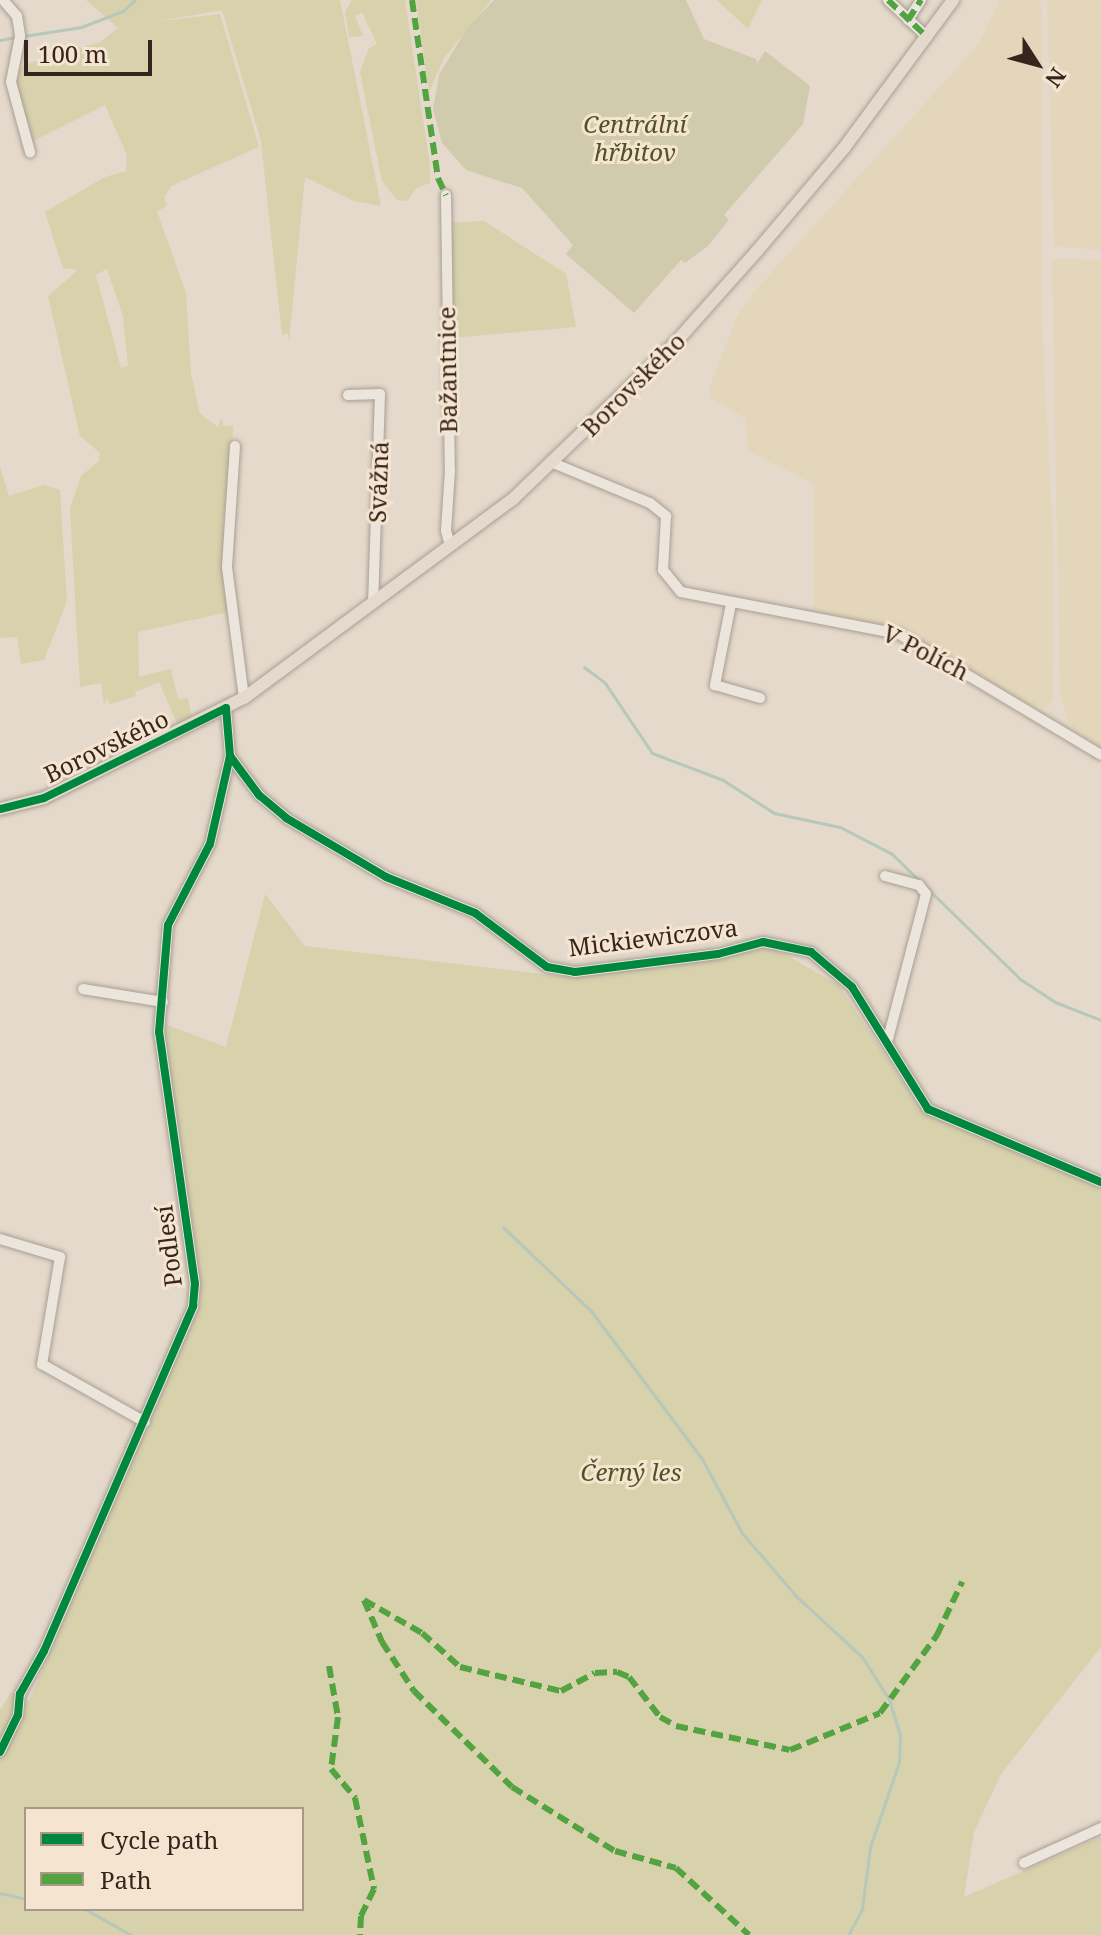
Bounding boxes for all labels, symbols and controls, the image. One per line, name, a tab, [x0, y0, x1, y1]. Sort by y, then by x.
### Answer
scale bar	[28, 24, 156, 74]
north arrow	[997, 24, 1077, 104]
text: 100 m	[38, 37, 107, 70]
text: N	[1039, 62, 1074, 94]
park label: Centrální hřbitov	[583, 110, 687, 166]
street label: Bažantnice	[431, 306, 463, 434]
street label: Borovského	[575, 326, 691, 442]
street label: Svážná	[362, 441, 394, 523]
street label: V Polích	[878, 618, 974, 686]
street label: Borovského	[39, 703, 173, 789]
street label: Mickiewiczova	[567, 912, 739, 962]
street label: Podlesí	[149, 1204, 187, 1288]
park label: Černý les	[580, 1458, 682, 1486]
legend	[24, 1807, 304, 1911]
text: Cycle path	[100, 1823, 219, 1856]
text: Path	[100, 1863, 152, 1896]

